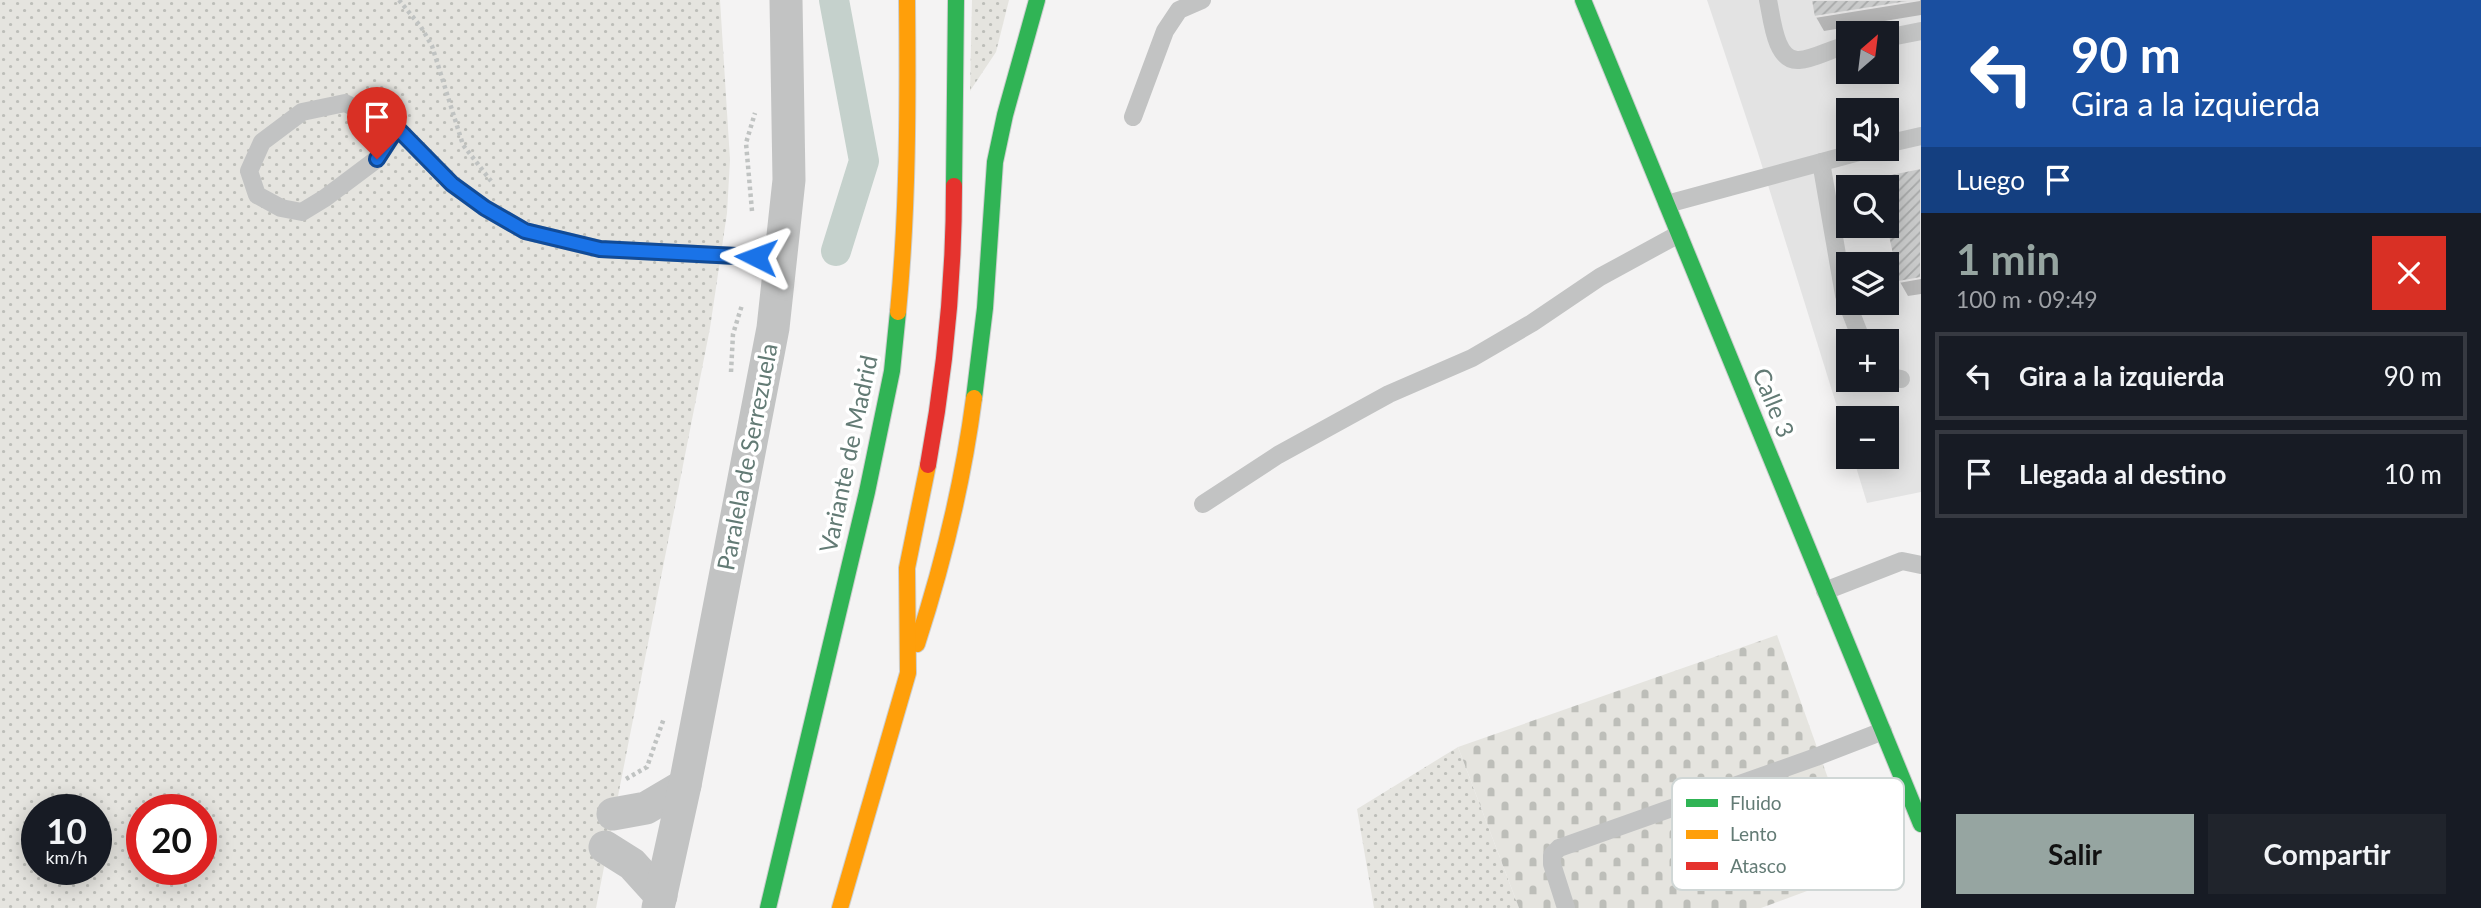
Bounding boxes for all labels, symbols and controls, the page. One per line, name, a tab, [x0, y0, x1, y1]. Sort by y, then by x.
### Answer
north arrow	[1836, 21, 1899, 84]
map controls	[1836, 21, 1899, 469]
text: 90 m	[2071, 25, 2181, 83]
icon: left	[1956, 28, 2047, 119]
text: Gira a la izquierda	[2071, 84, 2320, 123]
pin	[347, 87, 407, 159]
icon: arrive	[358, 98, 396, 136]
button: sound	[1836, 98, 1899, 161]
icon: arrive	[2039, 161, 2077, 199]
text: Luego	[1956, 164, 2025, 196]
button: search	[1836, 175, 1899, 238]
position arrow	[719, 220, 793, 294]
text: 1 min	[1956, 234, 2060, 284]
button: close	[2372, 236, 2446, 310]
button: layers	[1836, 252, 1899, 315]
text: 100 m · 09:49	[1956, 285, 2098, 313]
button: +	[1836, 329, 1899, 392]
street label: Paralela de Serrezuela	[710, 341, 783, 573]
street label: Variante de Madrid	[812, 352, 883, 555]
icon: left	[1960, 357, 1998, 395]
text: Gira a la izquierda	[2019, 360, 2225, 392]
text: 90 m	[2384, 360, 2442, 392]
street label: Calle 3	[1747, 364, 1801, 441]
button: −	[1836, 406, 1899, 469]
icon: arrive	[1960, 455, 1998, 493]
text: Llegada al destino	[2019, 458, 2226, 490]
text: 10 m	[2384, 458, 2442, 490]
legend	[1672, 778, 1904, 890]
text: Fluido	[1730, 791, 1782, 814]
speed limit sign: 20	[126, 794, 217, 885]
text: 10	[46, 809, 87, 851]
button: Salir	[1956, 814, 2194, 894]
button: Compartir	[2208, 814, 2446, 894]
text: Lento	[1730, 822, 1777, 845]
text: km/h	[45, 846, 88, 868]
text: Atasco	[1730, 854, 1786, 877]

